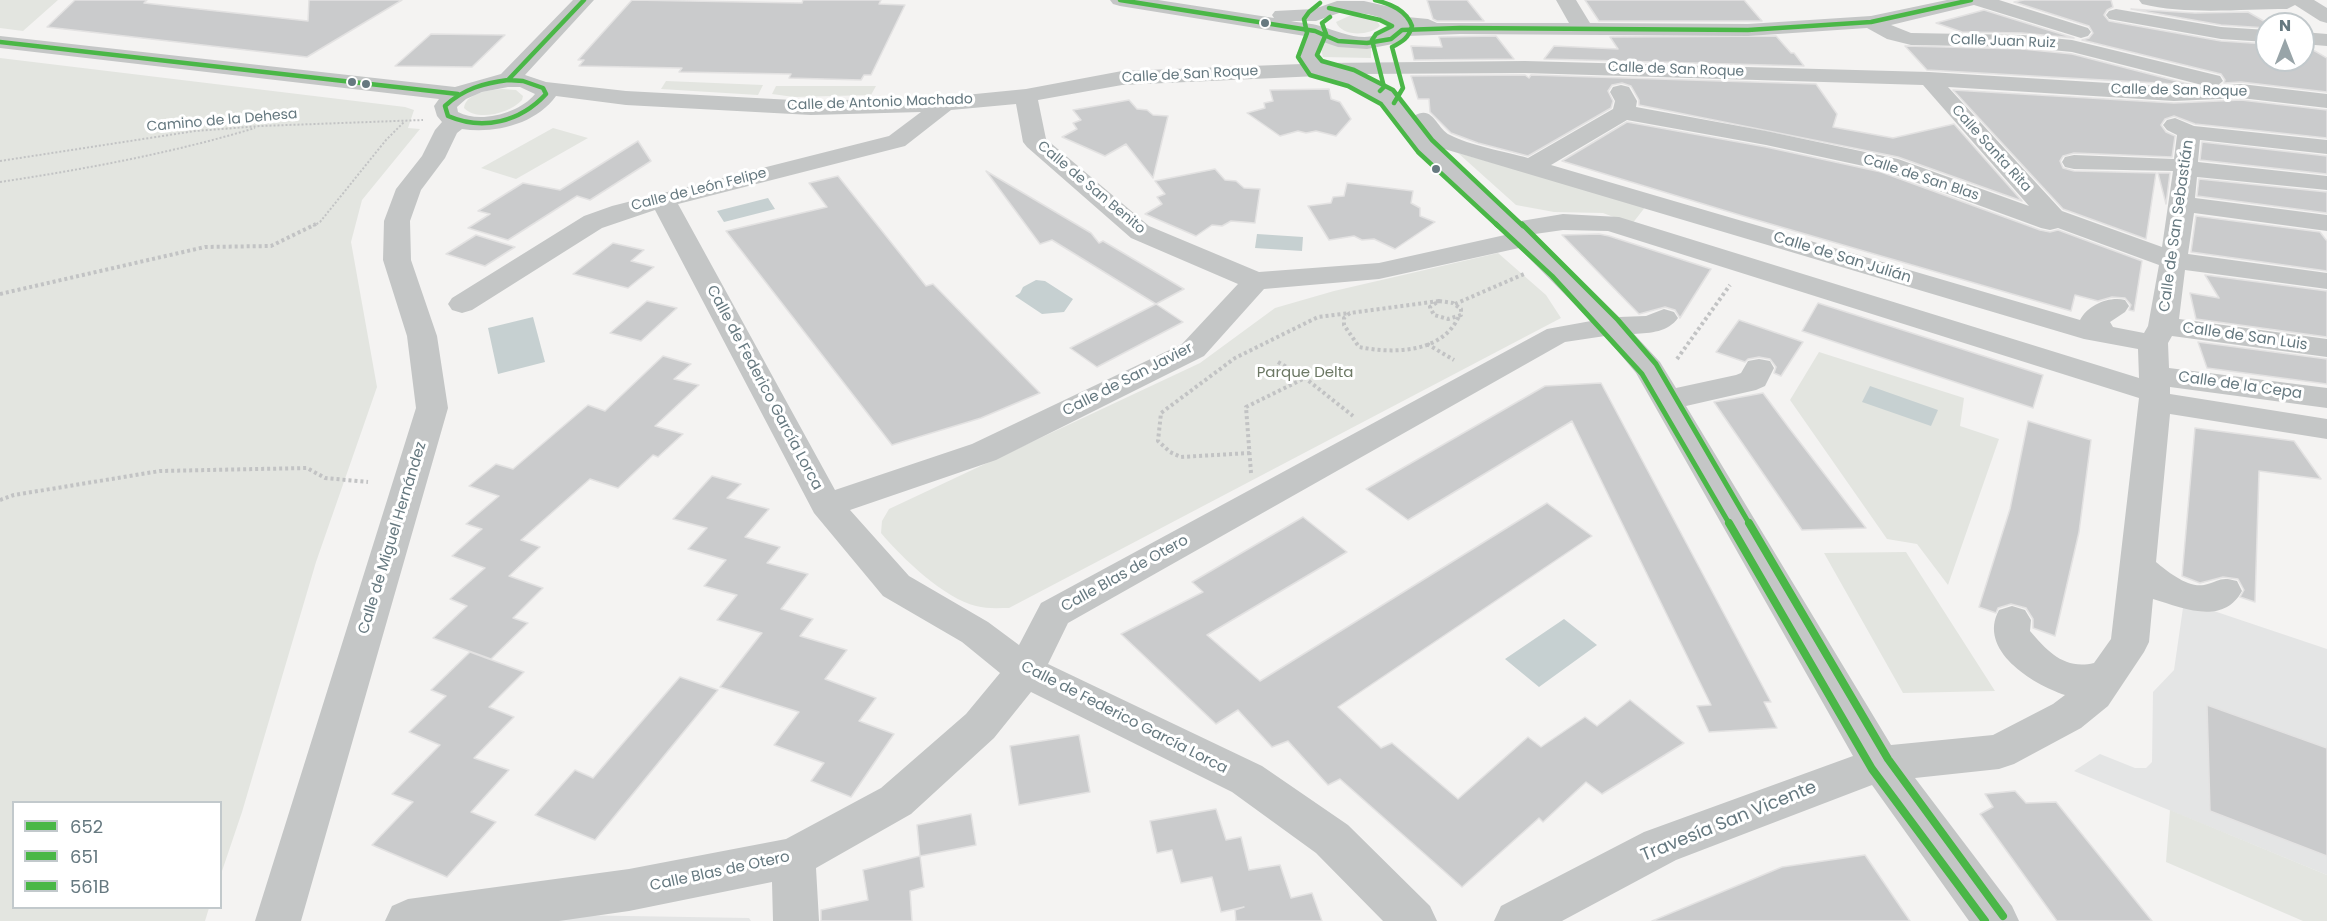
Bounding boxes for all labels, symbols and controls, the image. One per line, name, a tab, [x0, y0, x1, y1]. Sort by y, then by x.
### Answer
north arrow	[2255, 12, 2315, 72]
text: N	[2279, 14, 2291, 37]
unlabelled marker	[1259, 17, 1271, 29]
street label: Calle Juan Ruiz	[1950, 32, 2056, 52]
street label: Calle de San Roque	[1608, 59, 1744, 81]
street label: Calle de San Roque	[1121, 63, 1259, 87]
unlabelled marker	[346, 76, 358, 88]
unlabelled marker	[360, 78, 372, 90]
street label: Calle de San Roque	[2111, 81, 2247, 101]
street label: Calle de Antonio Machado	[787, 91, 973, 115]
street label: Calle Santa Rita	[1948, 102, 2034, 196]
street label: Camino de la Dehesa	[146, 106, 298, 136]
street label: Calle de San Benito	[1034, 138, 1148, 238]
street label: Calle de San Sebastián	[2156, 139, 2198, 313]
street label: Calle de San Blas	[1861, 151, 1981, 205]
unlabelled marker	[1430, 163, 1442, 175]
street label: Calle de León Felipe	[630, 165, 768, 215]
street label: Calle de San Julián	[1771, 228, 1913, 288]
street label: Calle de Federico García Lorca	[702, 282, 826, 494]
street label: Calle de San Luis	[2181, 319, 2309, 355]
street label: Calle de San Javier	[1060, 339, 1196, 421]
park label: Parque Delta	[1257, 364, 1353, 382]
street label: Calle de la Cepa	[2177, 368, 2303, 404]
street label: Calle de Miguel Hernández	[355, 440, 431, 636]
street label: Calle Blas de Otero	[1058, 532, 1192, 616]
street label: Calle de Federico García Lorca	[1018, 658, 1230, 778]
street label: Travesía San Vicente	[1638, 777, 1820, 867]
legend	[12, 801, 222, 909]
text: 652	[70, 814, 103, 839]
text: 651	[70, 844, 99, 869]
street label: Calle Blas de Otero	[648, 848, 792, 896]
text: 561B	[70, 874, 110, 899]

